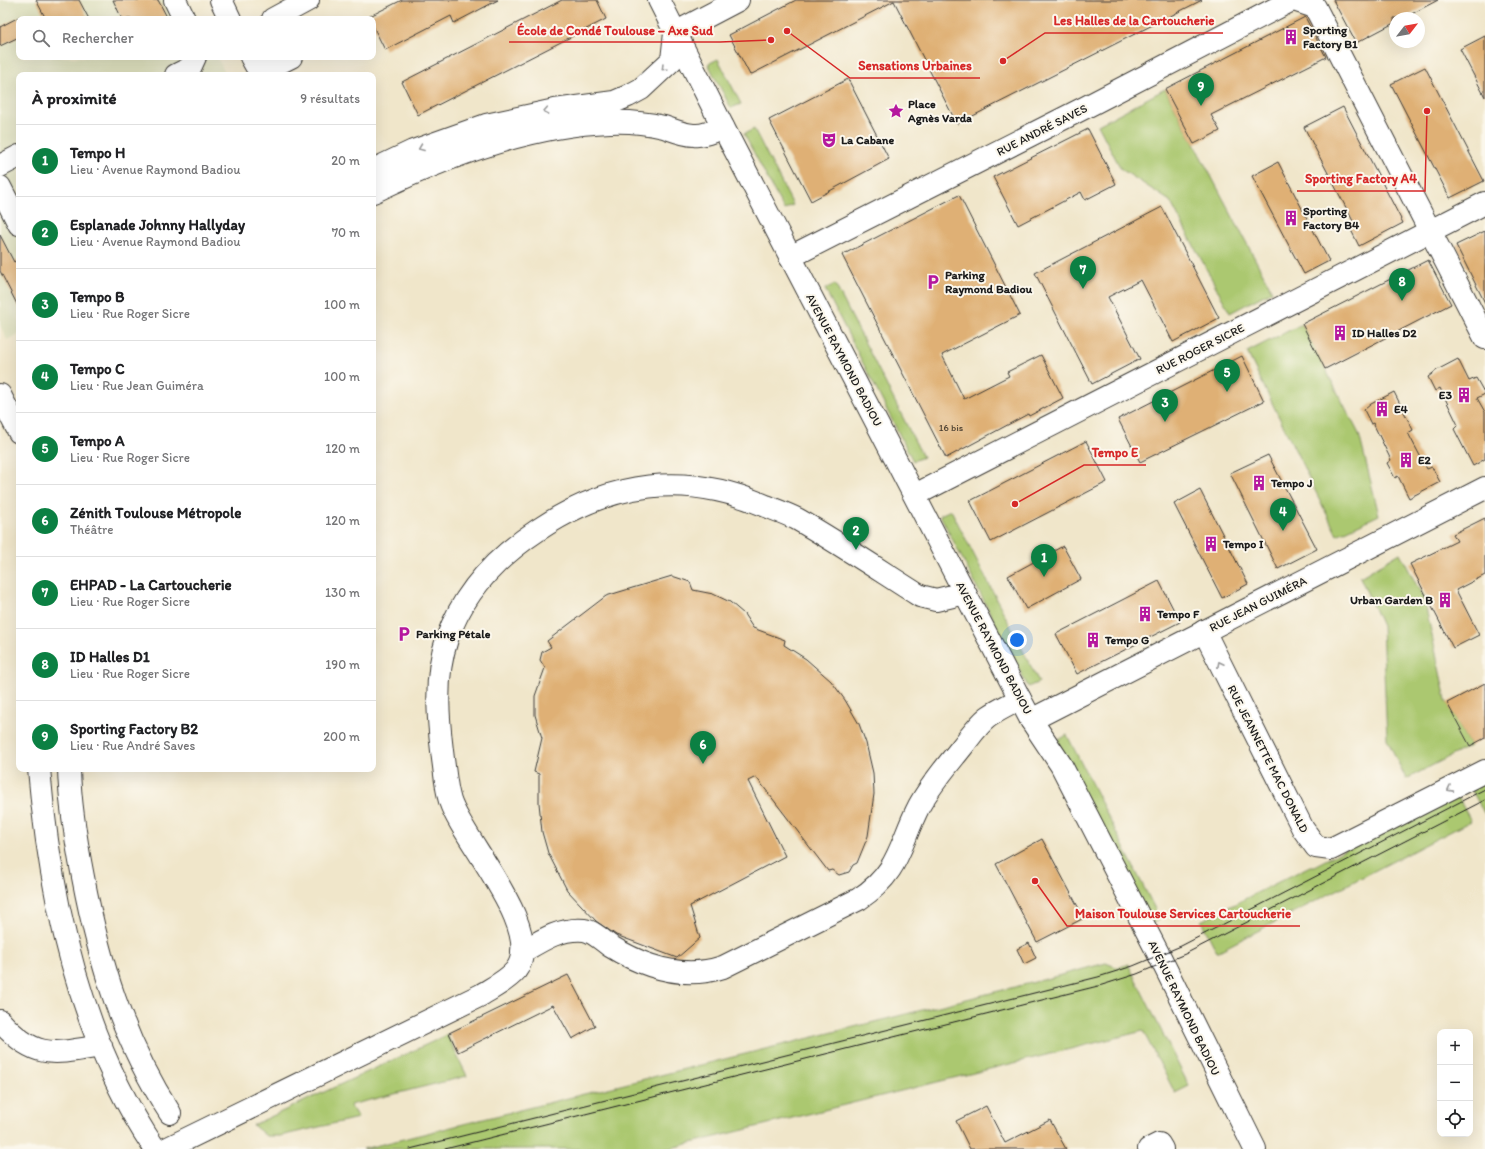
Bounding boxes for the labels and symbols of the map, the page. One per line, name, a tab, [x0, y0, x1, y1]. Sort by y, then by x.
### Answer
callout: Les Halles de la Cartoucherie	[1045, 8, 1223, 33]
north arrow	[1389, 12, 1425, 48]
text: Les Halles de la Cartoucherie	[1054, 13, 1214, 28]
callout: École de Condé Toulouse – Axe Sud	[509, 17, 720, 42]
text: École de Condé Toulouse – Axe Sud	[517, 22, 714, 38]
place label: Sporting Factory B1	[1303, 23, 1358, 52]
building icon: Sporting Factory B1	[1282, 28, 1300, 46]
callout: Sensations Urbaines	[850, 53, 980, 78]
text: Sensations Urbaines	[858, 58, 972, 73]
one-way arrow	[661, 63, 669, 71]
pin: 9	[1188, 73, 1214, 106]
place label: Place Agnès Varda	[907, 97, 972, 126]
street label: RUE ANDRÉ SAVES	[994, 101, 1090, 159]
place icon: Place Agnès Varda	[887, 102, 905, 120]
one-way arrow	[543, 107, 549, 115]
theatre icon: La Cabane	[820, 131, 838, 149]
place label: La Cabane	[841, 133, 894, 147]
one-way arrow	[418, 143, 425, 151]
callout: Sporting Factory A4	[1297, 166, 1425, 191]
text: Sporting Factory A4	[1305, 171, 1417, 187]
place label: Sporting Factory B4	[1303, 204, 1360, 233]
building icon: Sporting Factory B4	[1282, 209, 1300, 227]
pin: 7	[1070, 256, 1096, 289]
place label: Parking Raymond Badiou	[945, 268, 1032, 297]
pin: 8	[1389, 268, 1415, 301]
parking icon: Parking Raymond Badiou	[924, 273, 942, 291]
street label: AVENUE RAYMOND BADIOU	[803, 291, 885, 429]
street label: RUE ROGER SICRE	[1154, 321, 1247, 377]
building icon: ID Halles D2	[1331, 324, 1349, 342]
place label: ID Halles D2	[1352, 326, 1417, 340]
pin: 5	[1214, 359, 1240, 392]
building icon: E3	[1455, 386, 1473, 404]
place label: E3	[1439, 388, 1452, 402]
pin: 3	[1152, 389, 1178, 422]
building icon: E4	[1373, 400, 1391, 418]
place label: E4	[1394, 402, 1409, 416]
house number: 16 bis	[939, 421, 964, 434]
callout: Tempo E	[1084, 440, 1146, 465]
text: Tempo E	[1091, 445, 1139, 461]
building icon: E2	[1397, 451, 1415, 469]
place label: E2	[1418, 453, 1432, 467]
building icon: Tempo J	[1250, 474, 1268, 492]
place label: Tempo J	[1270, 476, 1313, 491]
pin: 4	[1270, 498, 1296, 531]
pin: 2	[843, 517, 869, 550]
building icon: Tempo I	[1202, 535, 1220, 553]
place label: Tempo I	[1222, 537, 1264, 552]
pin: 1	[1031, 544, 1057, 577]
street label: RUE JEAN GUIMÉRA	[1207, 573, 1309, 635]
street label: AVENUE RAYMOND BADIOU	[953, 579, 1035, 717]
building icon: Urban Garden B	[1436, 591, 1454, 609]
place label: Urban Garden B	[1350, 593, 1433, 607]
building icon: Tempo F	[1136, 605, 1154, 623]
place label: Tempo F	[1156, 607, 1200, 622]
parking icon: Parking Pétale	[395, 625, 413, 643]
place label: Parking Pétale	[416, 627, 491, 642]
your location	[1007, 630, 1027, 650]
building icon: Tempo G	[1084, 631, 1102, 649]
place label: Tempo G	[1104, 633, 1149, 648]
one-way arrow	[1217, 661, 1225, 668]
street label: RUE JEANNETTE MAC DONALD	[1225, 683, 1312, 835]
pin: 6	[690, 731, 716, 764]
one-way arrow	[1447, 785, 1455, 792]
callout: Maison Toulouse Services Cartoucherie	[1067, 901, 1300, 926]
text: Maison Toulouse Services Cartoucherie	[1075, 906, 1291, 921]
street label: AVENUE RAYMOND BADIOU	[1145, 938, 1223, 1078]

